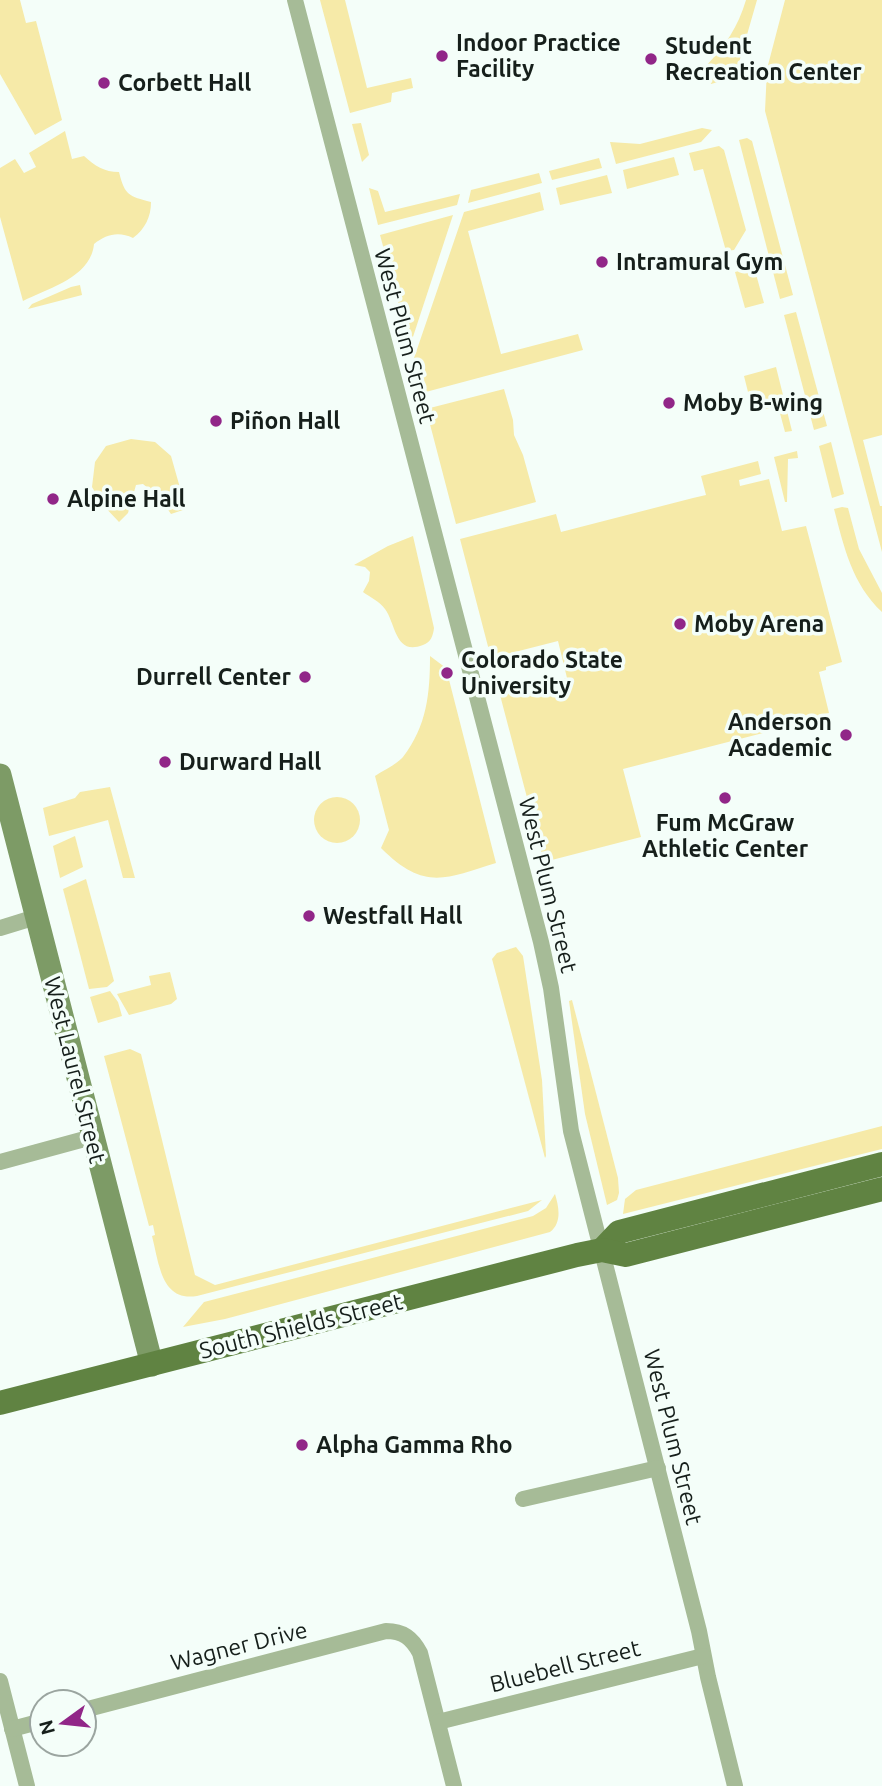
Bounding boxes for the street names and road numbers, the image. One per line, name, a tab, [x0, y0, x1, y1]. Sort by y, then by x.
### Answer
street label: West Plum Street	[370, 246, 441, 426]
street label: West Plum Street	[515, 794, 582, 975]
street label: West Laurel Street	[40, 974, 111, 1166]
street label: South Shields Street	[197, 1288, 405, 1363]
street label: West Plum Street	[640, 1346, 707, 1527]
street label: Wagner Drive	[168, 1616, 310, 1675]
street label: Bluebell Street	[487, 1635, 643, 1696]

